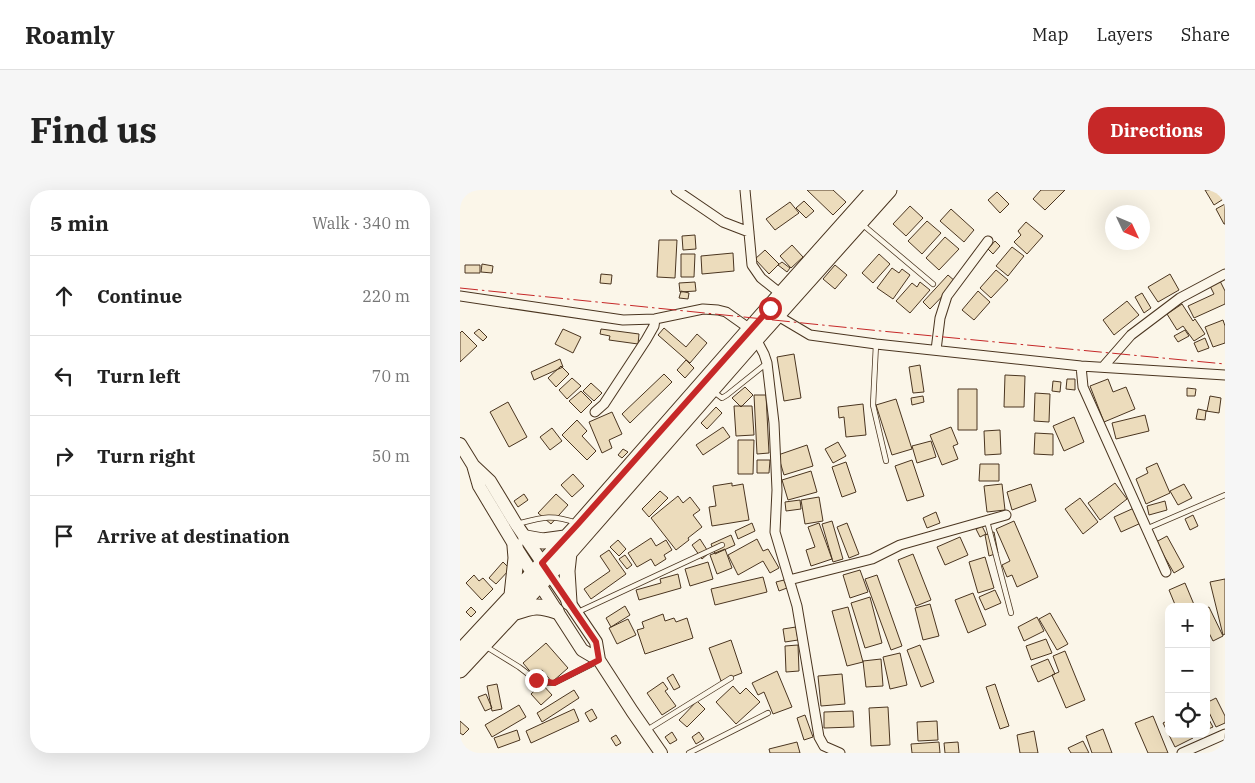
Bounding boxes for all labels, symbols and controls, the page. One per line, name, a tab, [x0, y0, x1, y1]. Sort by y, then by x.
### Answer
text: Roamly	[25, 19, 115, 51]
text: Map	[1032, 23, 1069, 46]
text: Layers	[1097, 23, 1153, 46]
text: Share	[1181, 23, 1230, 46]
text: Find us	[30, 107, 157, 153]
button: Directions	[1088, 107, 1225, 154]
north arrow	[1105, 205, 1150, 250]
text: 5 min	[50, 209, 109, 237]
text: Walk · 340 m	[312, 213, 410, 233]
icon: ahead	[50, 282, 78, 310]
text: Continue	[97, 284, 182, 308]
text: 220 m	[362, 286, 410, 306]
route start	[759, 297, 782, 320]
icon: left	[50, 362, 78, 390]
text: Turn left	[97, 364, 180, 388]
text: 70 m	[372, 366, 410, 386]
icon: right	[50, 442, 78, 470]
text: Turn right	[97, 444, 195, 468]
text: 50 m	[372, 446, 410, 466]
icon: arrive	[50, 522, 78, 550]
text: Arrive at destination	[97, 524, 290, 548]
map controls	[1165, 603, 1210, 738]
button: +	[1165, 603, 1210, 648]
button: −	[1165, 648, 1210, 693]
route end	[525, 669, 548, 692]
button: locate	[1165, 693, 1210, 738]

